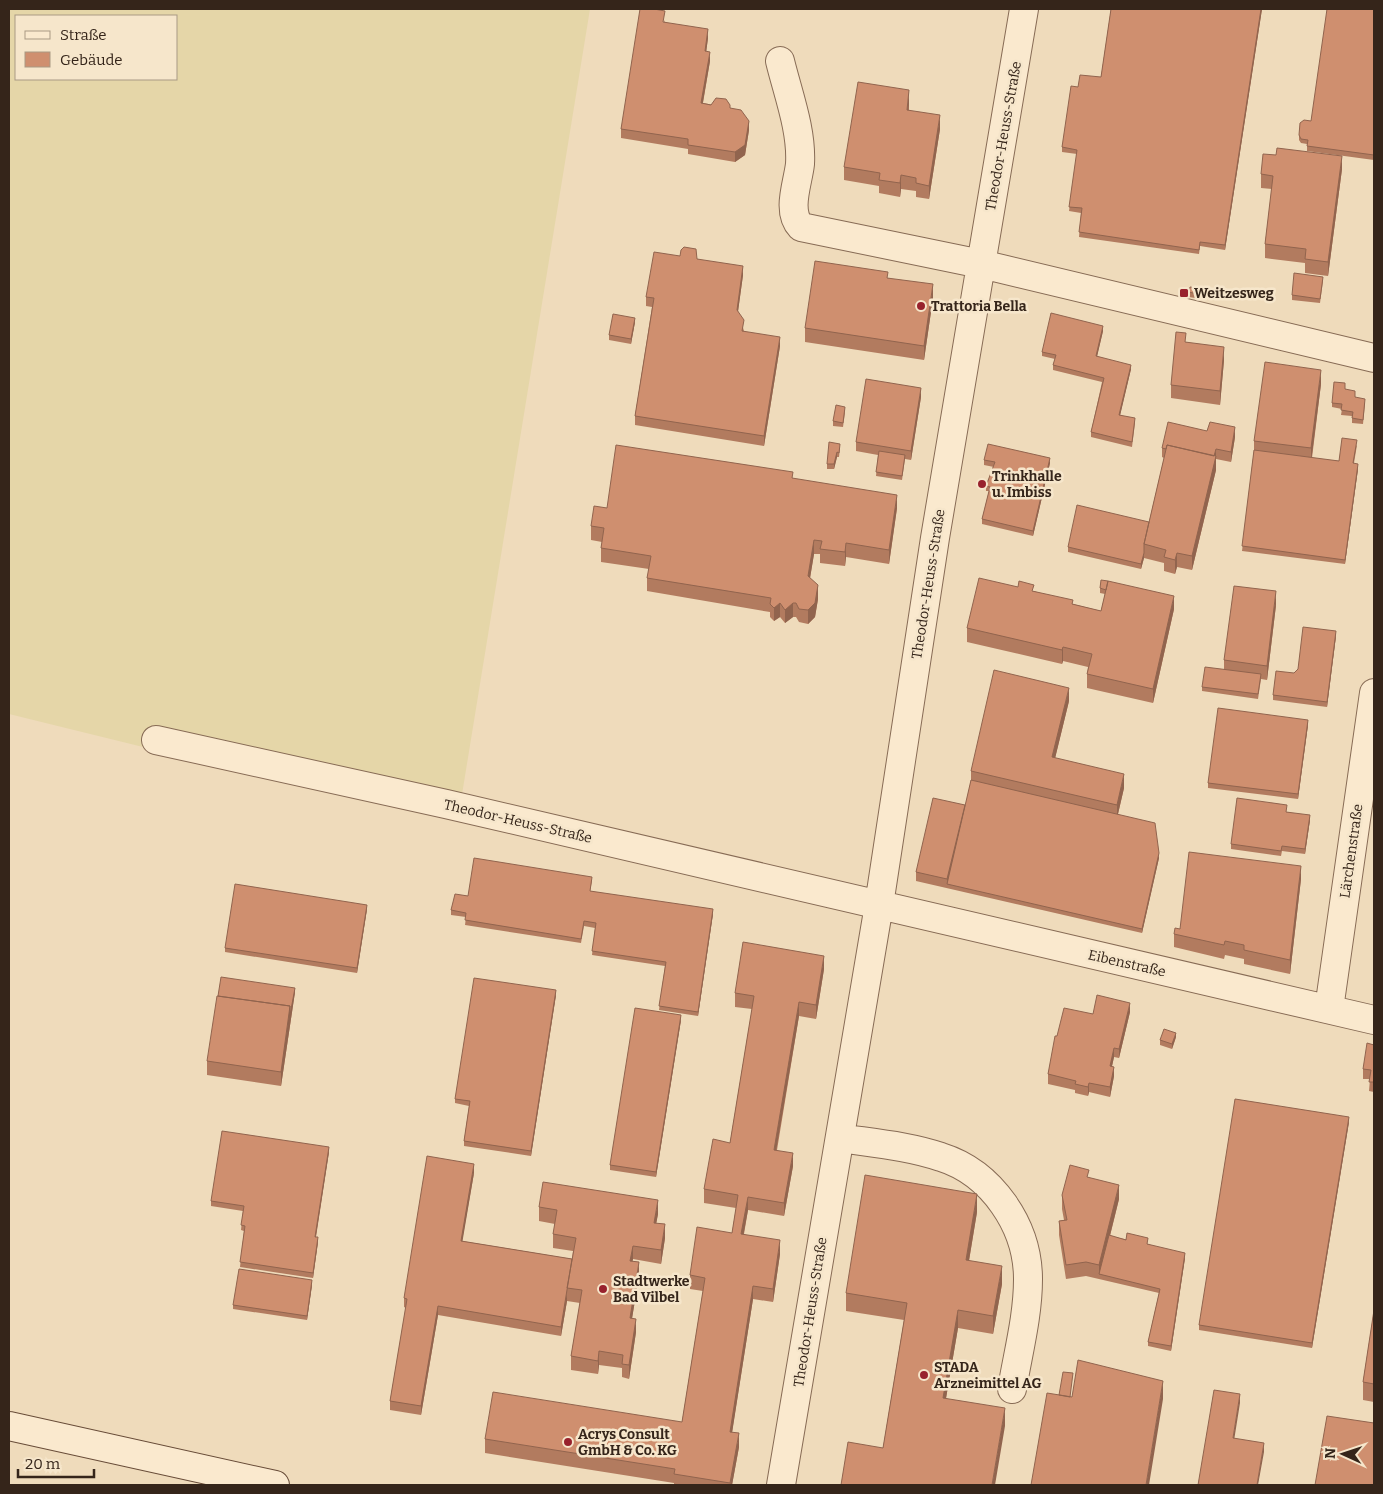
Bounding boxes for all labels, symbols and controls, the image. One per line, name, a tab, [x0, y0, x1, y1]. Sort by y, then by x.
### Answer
legend	[15, 15, 178, 80]
text: Straße	[60, 26, 106, 44]
text: Gebäude	[60, 51, 123, 69]
street label: Theodor-Heuss-Straße	[982, 60, 1025, 212]
place label: Weitzesweg	[1194, 285, 1274, 302]
marker: Weitzesweg	[1178, 287, 1190, 299]
place label: Trattoria Bella	[931, 298, 1027, 315]
marker: Trattoria Bella	[915, 300, 927, 312]
place label: Trinkhalle u. Imbiss	[992, 468, 1062, 501]
marker: Trinkhalle u. Imbiss	[976, 478, 988, 490]
street label: Theodor-Heuss-Straße	[908, 508, 949, 660]
street label: Theodor-Heuss-Straße	[442, 796, 594, 847]
street label: Lärchenstraße	[1336, 803, 1367, 899]
street label: Eibenstraße	[1086, 946, 1167, 981]
street label: Theodor-Heuss-Straße	[790, 1236, 831, 1388]
place label: Stadtwerke Bad Vilbel	[613, 1273, 690, 1306]
marker: Stadtwerke Bad Vilbel	[597, 1283, 609, 1295]
place label: STADA Arzneimittel AG	[934, 1359, 1042, 1392]
marker: STADA Arzneimittel AG	[918, 1369, 930, 1381]
place label: Acrys Consult GmbH & Co. KG	[578, 1426, 677, 1459]
north arrow	[1318, 1429, 1368, 1479]
marker: Acrys Consult GmbH & Co. KG	[562, 1436, 574, 1448]
scale bar	[18, 1446, 94, 1478]
text: N	[1322, 1447, 1339, 1459]
text: 20 m	[25, 1455, 61, 1473]

